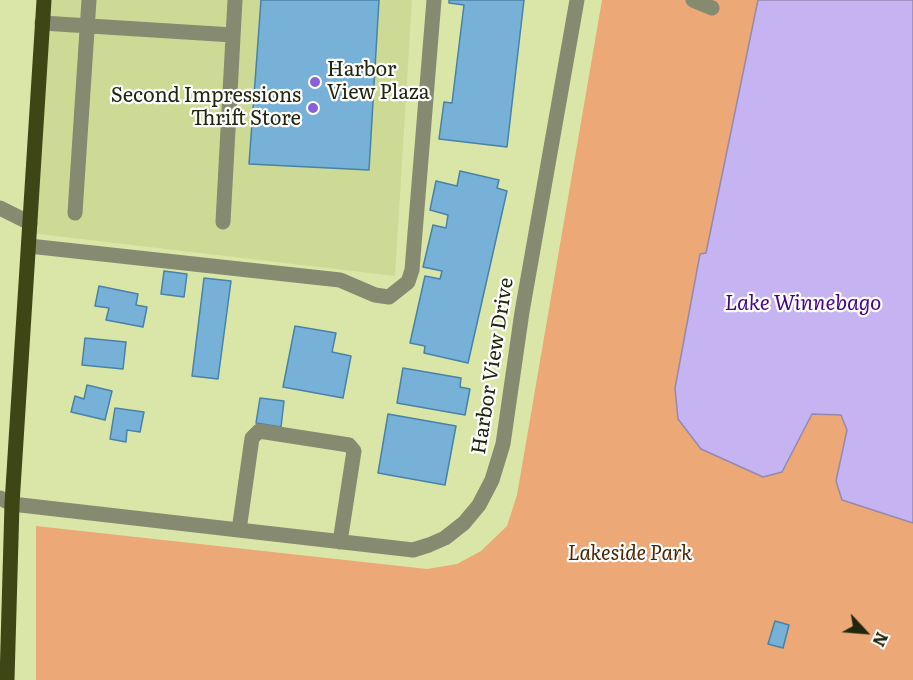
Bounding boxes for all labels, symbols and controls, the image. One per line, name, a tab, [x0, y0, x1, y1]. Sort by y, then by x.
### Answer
place label: Harbor View Plaza	[327, 58, 430, 105]
marker: Harbor View Plaza	[308, 75, 322, 89]
place label: Second Impressions Thrift Store	[111, 84, 301, 131]
marker: Second Impressions Thrift Store	[306, 101, 320, 115]
street label: Harbor View Drive	[467, 276, 519, 456]
water label: Lake Winnebago	[725, 291, 881, 317]
park label: Lakeside Park	[568, 542, 692, 566]
north arrow	[835, 602, 895, 662]
text: N	[867, 629, 895, 651]

